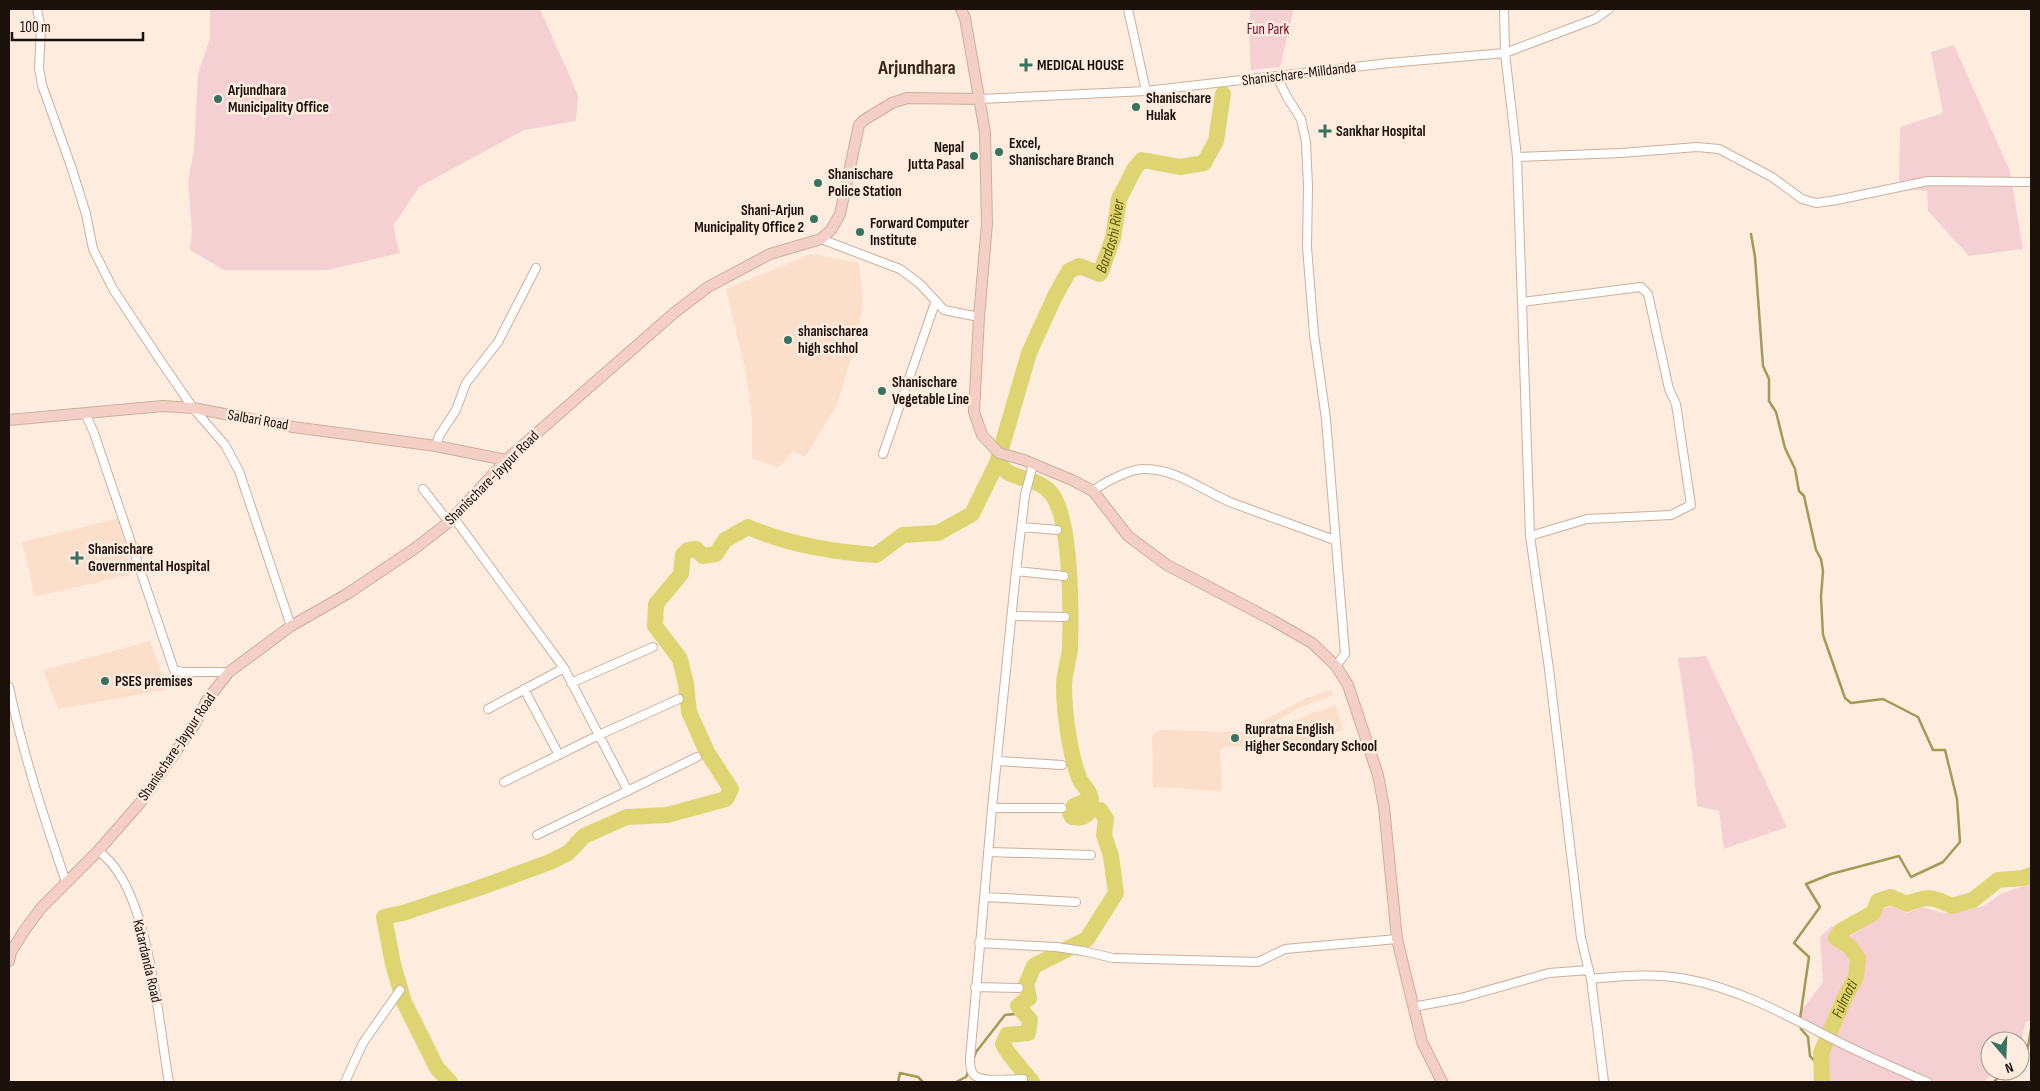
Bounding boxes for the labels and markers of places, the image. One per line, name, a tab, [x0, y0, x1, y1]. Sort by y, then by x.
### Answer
place label: MEDICAL HOUSE	[1037, 56, 1124, 75]
marker: MEDICAL HOUSE	[1019, 58, 1033, 72]
place label: Arjundhara Municipality Office	[227, 81, 329, 117]
place label: Shanischare Hulak	[1146, 89, 1211, 125]
marker: Arjundhara Municipality Office	[212, 93, 224, 105]
marker: Shanischare Hulak	[1130, 101, 1142, 113]
place label: Sankhar Hospital	[1336, 122, 1426, 141]
marker: Sankhar Hospital	[1318, 124, 1332, 138]
place label: Excel, Shanischare Branch	[1009, 134, 1114, 170]
place label: Nepal Jutta Pasal	[907, 138, 964, 174]
marker: Excel, Shanischare Branch	[993, 146, 1005, 158]
marker: Nepal Jutta Pasal	[968, 150, 980, 162]
place label: Shanischare Police Station	[828, 165, 902, 201]
marker: Shanischare Police Station	[812, 177, 824, 189]
place label: Shani-Arjun Municipality Office 2	[694, 201, 804, 237]
marker: Shani-Arjun Municipality Office 2	[808, 213, 820, 225]
place label: Forward Computer Institute	[870, 214, 969, 250]
marker: Forward Computer Institute	[854, 226, 866, 238]
place label: shanischarea high schhol	[798, 322, 868, 358]
marker: shanischarea high schhol	[782, 334, 794, 346]
place label: Shanischare Vegetable Line	[892, 373, 969, 409]
marker: Shanischare Vegetable Line	[876, 385, 888, 397]
place label: Shanischare Governmental Hospital	[88, 540, 210, 576]
marker: Shanischare Governmental Hospital	[70, 551, 84, 565]
place label: PSES premises	[115, 672, 193, 691]
marker: PSES premises	[99, 675, 111, 687]
place label: Rupratna English Higher Secondary School	[1245, 720, 1377, 756]
marker: Rupratna English Higher Secondary School	[1229, 732, 1241, 744]

